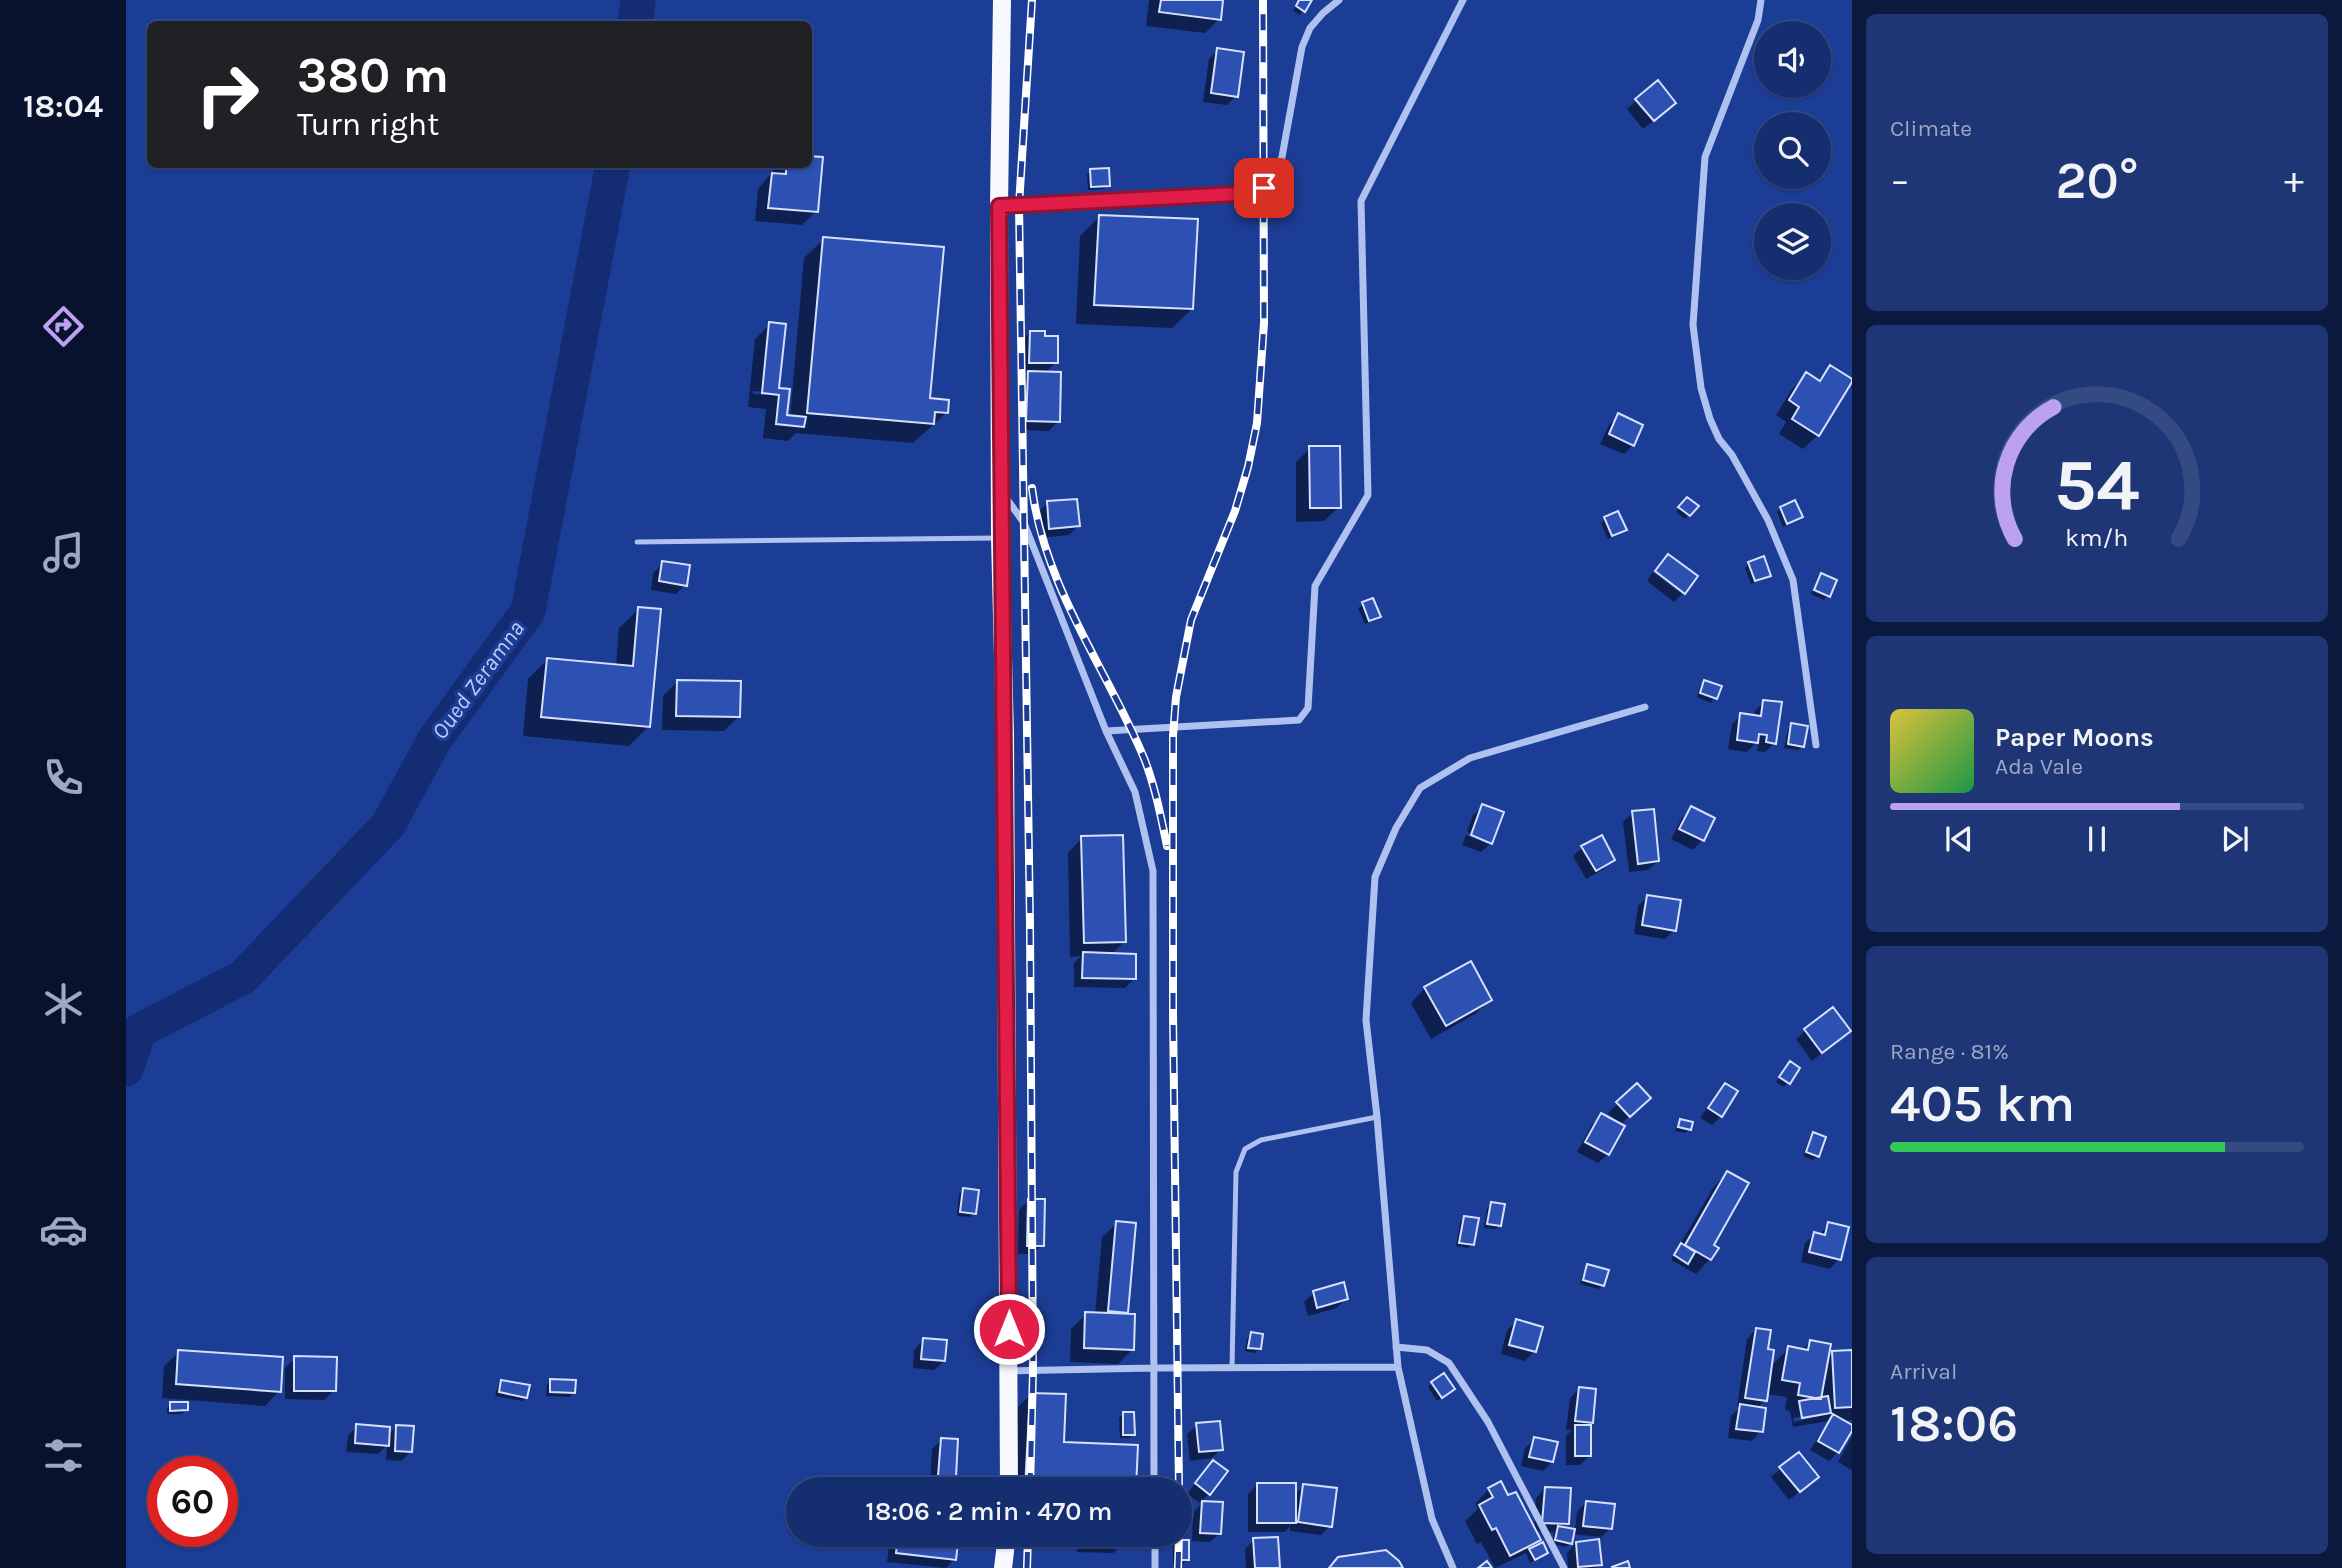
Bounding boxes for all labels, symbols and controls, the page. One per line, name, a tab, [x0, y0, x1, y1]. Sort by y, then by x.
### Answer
map controls	[1754, 21, 1831, 280]
button: sound	[1754, 21, 1831, 98]
text: 380 m	[297, 47, 449, 104]
icon: right	[182, 49, 273, 140]
text: 18:04	[23, 88, 103, 125]
text: Turn right	[297, 106, 439, 143]
button: search	[1754, 112, 1831, 189]
text: Climate	[1890, 115, 1972, 142]
text: 20°	[2056, 150, 2138, 211]
pin	[1234, 158, 1294, 218]
text: −	[1890, 158, 1910, 203]
text: +	[2284, 158, 2304, 203]
icon: arrive	[1245, 169, 1283, 207]
button: layers	[1754, 203, 1831, 280]
icon: directions	[39, 302, 88, 351]
text: 54	[2054, 443, 2140, 528]
text: km/h	[2065, 523, 2129, 552]
icon: music	[39, 528, 88, 577]
water label: Oued Zeramna	[426, 616, 530, 744]
text: Paper Moons	[1995, 722, 2154, 753]
icon: phone	[39, 753, 88, 802]
text: Ada Vale	[1995, 753, 2083, 780]
icon: previous	[1940, 820, 1978, 858]
icon: pause	[2078, 820, 2116, 858]
icon: next	[2216, 820, 2254, 858]
icon: climate	[39, 979, 88, 1028]
text: Range · 81%	[1890, 1038, 2009, 1065]
text: 405 km	[1890, 1073, 2075, 1134]
icon: car	[39, 1205, 88, 1254]
position arrow	[972, 1292, 1046, 1366]
text: Arrival	[1890, 1358, 1957, 1385]
text: 18:06	[1890, 1393, 2018, 1454]
icon: filters	[39, 1431, 88, 1480]
speed limit sign: 60	[147, 1456, 238, 1547]
text: 18:06 · 2 min · 470 m	[866, 1496, 1112, 1527]

